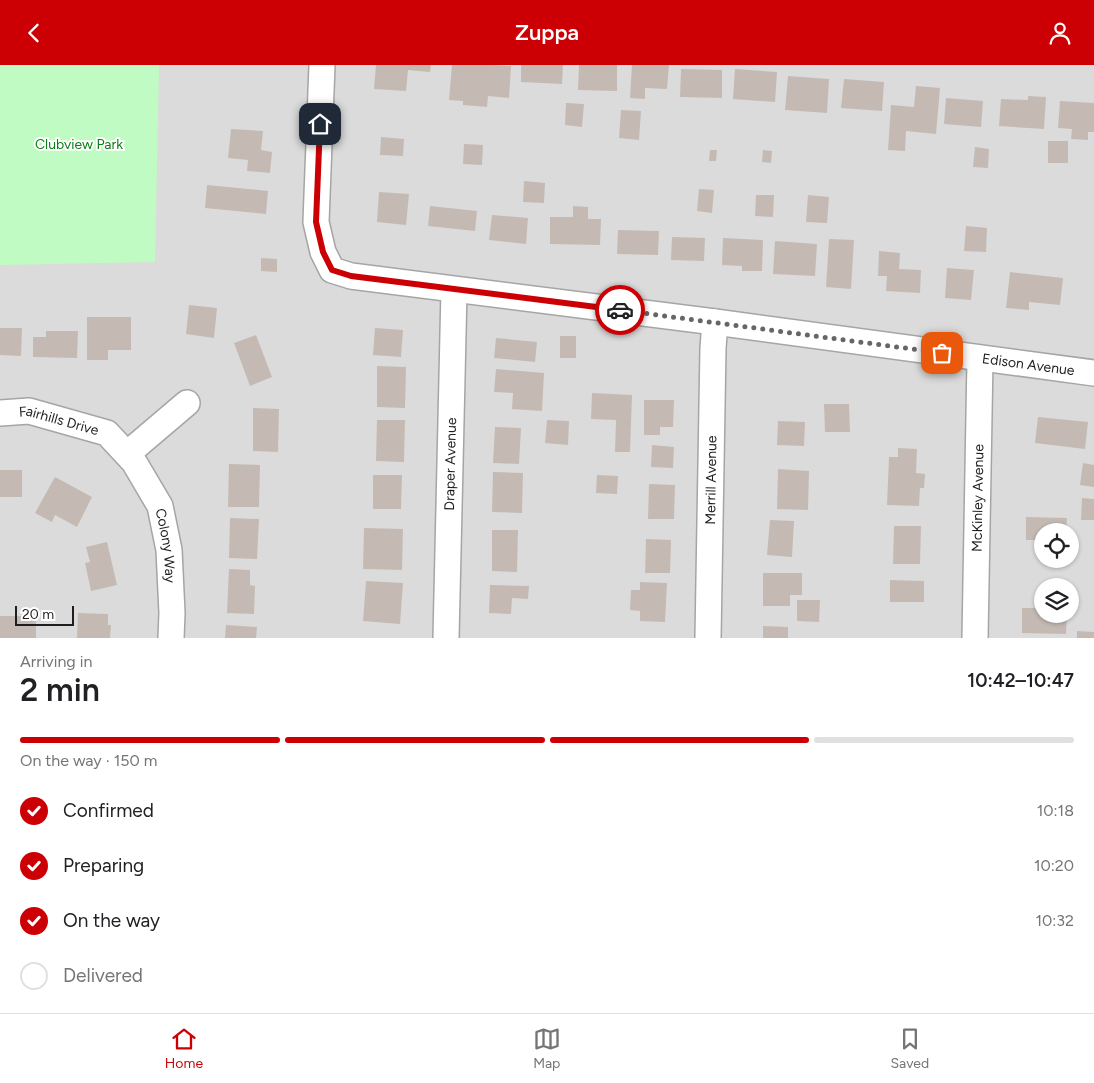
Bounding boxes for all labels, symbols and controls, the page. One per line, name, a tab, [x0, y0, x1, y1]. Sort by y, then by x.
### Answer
icon: back	[20, 19, 48, 47]
text: Zuppa	[515, 19, 579, 46]
icon: person	[1046, 19, 1074, 47]
pin	[299, 103, 341, 145]
icon: home	[306, 110, 334, 138]
park label: Clubview Park	[35, 136, 123, 153]
courier	[595, 285, 645, 335]
icon: car	[606, 296, 634, 324]
pin	[921, 332, 963, 374]
icon: bag	[928, 339, 956, 367]
street label: Edison Avenue	[981, 350, 1076, 379]
street label: Fairhills Drive	[18, 402, 101, 439]
street label: Draper Avenue	[440, 417, 460, 511]
street label: Merrill Avenue	[701, 435, 720, 525]
street label: McKinley Avenue	[968, 444, 987, 552]
street label: Colony Way	[152, 507, 179, 584]
map controls	[1034, 523, 1079, 623]
button: locate	[1034, 523, 1079, 568]
button: layers	[1034, 578, 1079, 623]
scale bar	[15, 603, 74, 626]
text: 20 m	[22, 606, 54, 623]
text: Arriving in	[20, 652, 92, 671]
text: 10:42–10:47	[967, 669, 1074, 692]
text: 2 min	[20, 671, 100, 709]
text: On the way · 150 m	[20, 751, 157, 770]
icon: check	[20, 797, 48, 825]
text: Confirmed	[63, 799, 154, 822]
text: 10:18	[1037, 801, 1074, 820]
icon: check	[20, 852, 48, 880]
text: Preparing	[63, 854, 144, 877]
text: 10:20	[1034, 856, 1074, 875]
icon: check	[20, 907, 48, 935]
text: On the way	[63, 909, 160, 932]
text: 10:32	[1035, 911, 1074, 930]
text: Delivered	[63, 964, 143, 987]
tab: Home	[165, 1025, 203, 1072]
tab: Map	[533, 1025, 561, 1072]
tab: Saved	[891, 1025, 929, 1072]

